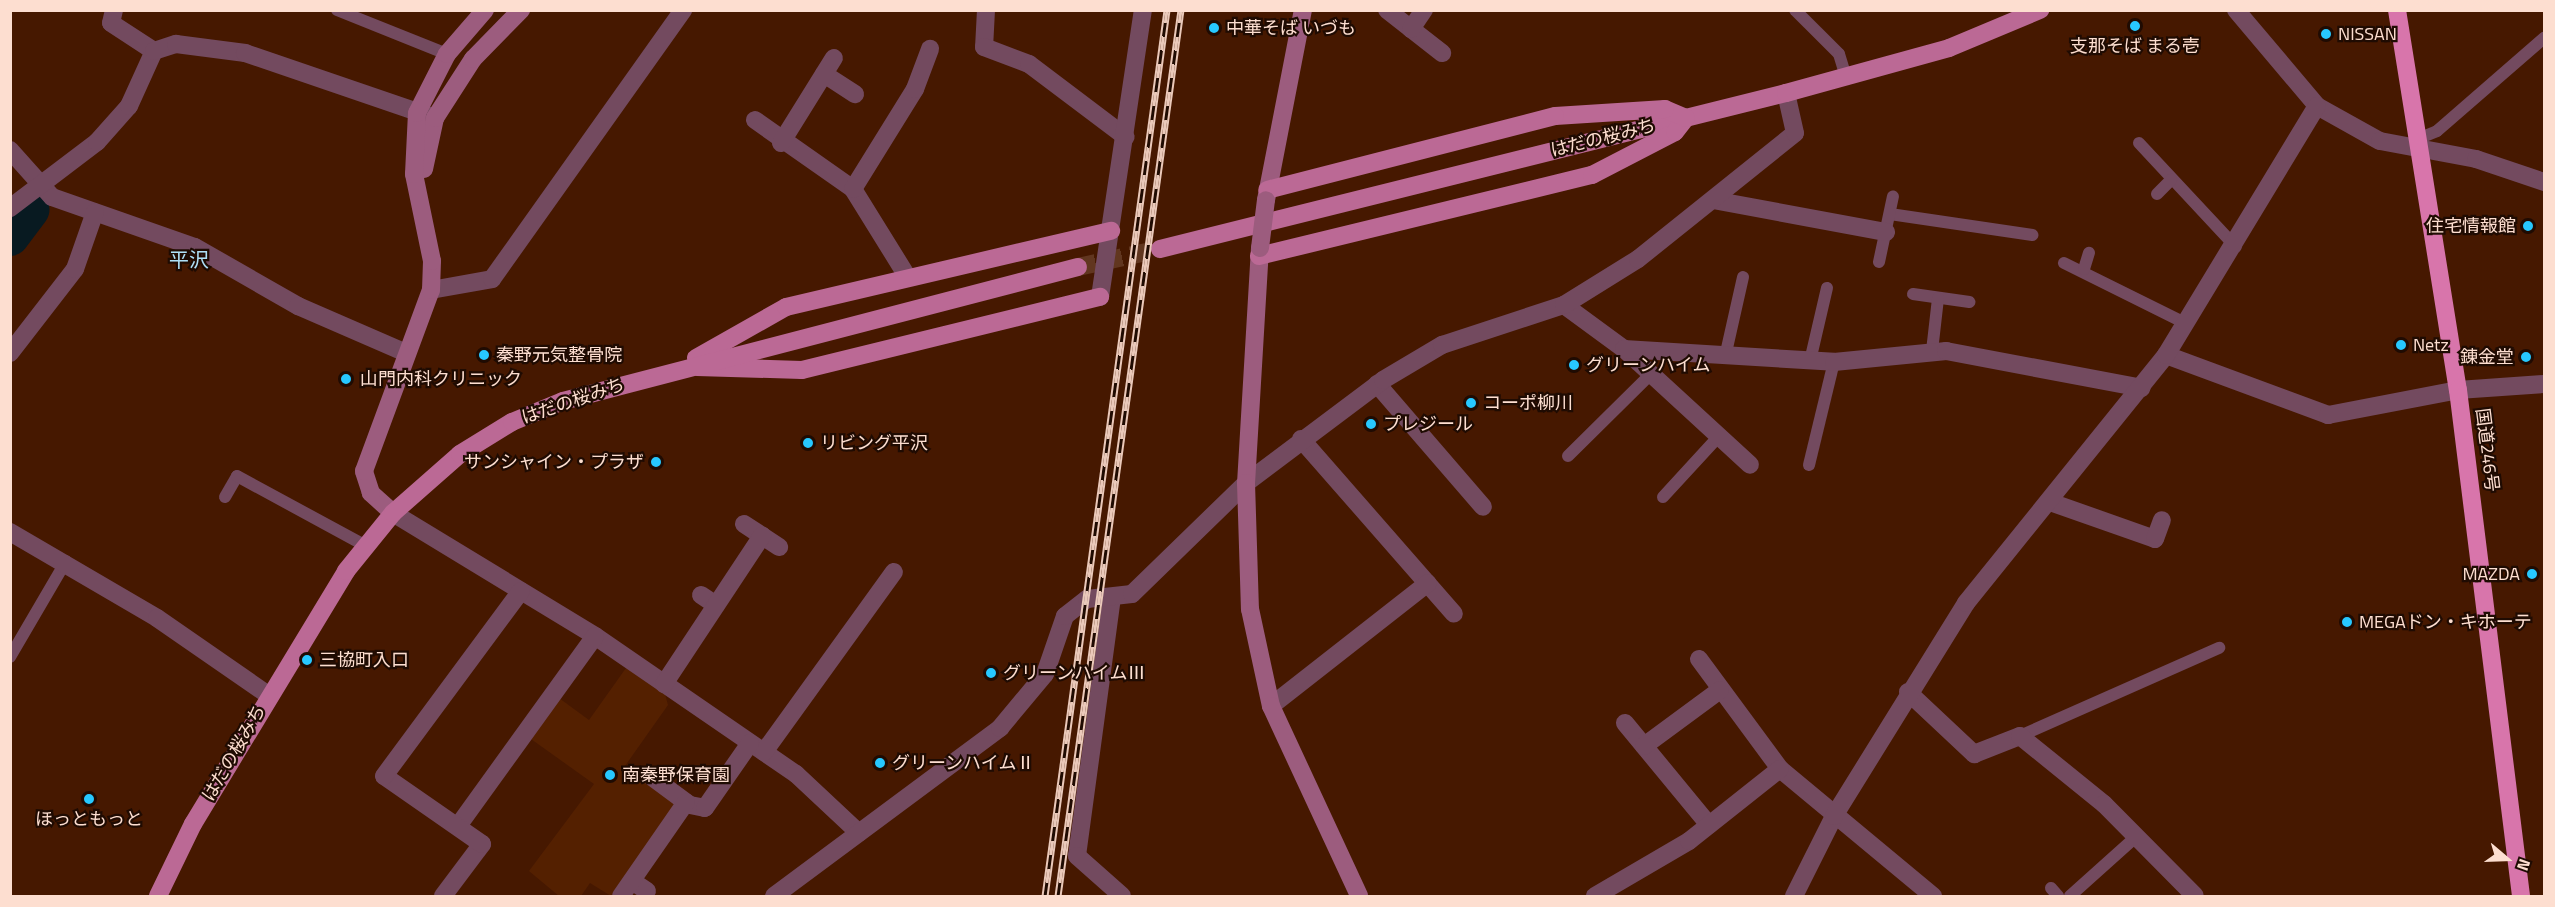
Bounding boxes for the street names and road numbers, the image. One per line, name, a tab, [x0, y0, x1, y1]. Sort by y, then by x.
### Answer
street label: はだの桜みち	[1548, 114, 1658, 162]
street label: はだの桜みち	[518, 373, 628, 429]
street label: 国道246号	[2471, 407, 2503, 493]
street label: はだの桜みち	[198, 701, 270, 805]

